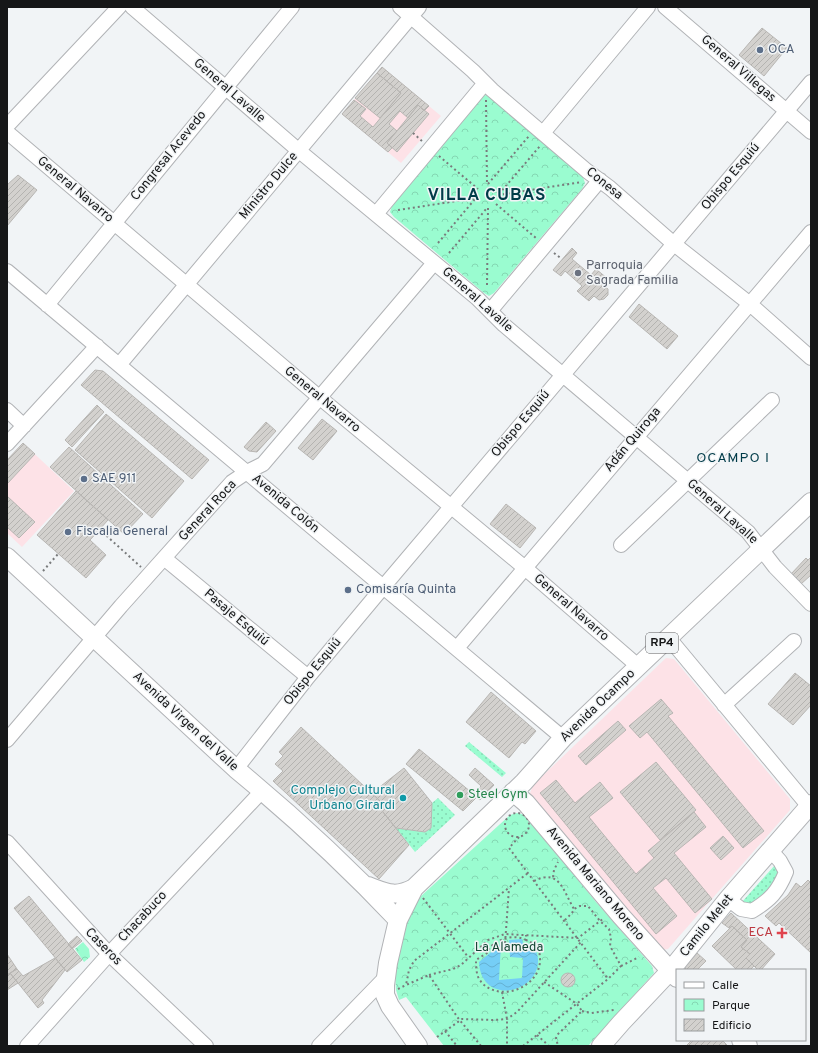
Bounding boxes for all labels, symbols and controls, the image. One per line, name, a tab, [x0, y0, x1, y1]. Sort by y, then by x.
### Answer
street label: General Villegas	[697, 32, 779, 106]
place label: OCA	[768, 42, 795, 58]
marker: OCA	[755, 45, 765, 55]
street label: General Lavalle	[190, 55, 268, 127]
street label: Congresal Acevedo	[128, 108, 210, 204]
street label: Obispo Esquiú	[698, 140, 764, 214]
street label: Ministro Dulce	[236, 149, 302, 223]
street label: General Navarro	[34, 153, 116, 227]
street label: Conesa	[582, 164, 626, 204]
district label: VILLA CUBAS	[427, 185, 547, 207]
place label: Parroquia Sagrada Familia	[586, 258, 678, 289]
street label: General Lavalle	[438, 264, 516, 336]
marker: Parroquia Sagrada Familia	[573, 268, 583, 278]
street label: General Navarro	[281, 363, 363, 437]
street label: Obispo Esquiú	[488, 387, 554, 461]
street label: Adán Quiroga	[601, 404, 665, 476]
district label: OCAMPO I	[696, 450, 770, 467]
place label: SAE 911	[92, 471, 136, 487]
street label: Avenida Colón	[248, 471, 322, 537]
marker: SAE 911	[79, 474, 89, 484]
street label: General Lavalle	[683, 476, 761, 548]
street label: General Roca	[176, 477, 240, 545]
place label: Fiscalia General	[76, 524, 168, 540]
marker: Fiscalia General	[63, 527, 73, 537]
street label: General Navarro	[530, 571, 612, 645]
place label: Comisaría Quinta	[356, 582, 456, 598]
marker: Comisaría Quinta	[343, 585, 353, 595]
street label: Pasaje Esquiú	[200, 586, 272, 650]
road number: RP4	[646, 633, 678, 653]
street label: Obispo Esquiú	[281, 635, 345, 709]
street label: Avenida Ocampo	[557, 666, 639, 746]
street label: Avenida Virgen del Valle	[129, 669, 241, 775]
place label: Complejo Cultural Urbano Girardi	[291, 783, 395, 814]
place label: Steel Gym	[468, 787, 528, 803]
marker: Steel Gym	[455, 790, 465, 800]
marker: Complejo Cultural Urbano Girardi	[398, 793, 408, 803]
street label: Avenida Mariano Moreno	[543, 824, 647, 944]
street label: Chacabuco	[115, 888, 171, 946]
street label: Camilo Melet	[677, 891, 737, 961]
street label: Caseros	[81, 925, 125, 969]
place label: ECA	[749, 925, 773, 941]
marker: ECA	[776, 927, 788, 939]
park label: La Alameda	[475, 940, 543, 956]
legend	[676, 969, 806, 1041]
text: Calle	[712, 978, 739, 994]
text: Parque	[712, 998, 750, 1014]
text: Edificio	[712, 1018, 752, 1034]

